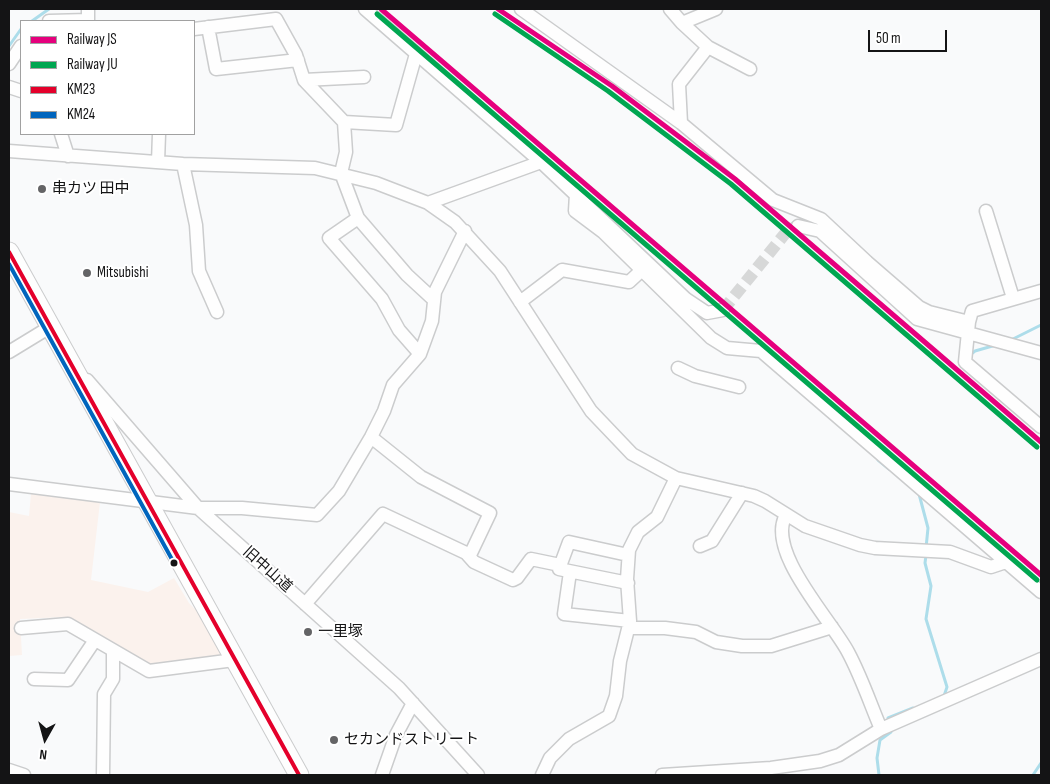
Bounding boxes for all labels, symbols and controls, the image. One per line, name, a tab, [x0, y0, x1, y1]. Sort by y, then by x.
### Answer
legend	[20, 20, 195, 135]
scale bar	[870, 20, 949, 52]
text: 50 m	[876, 29, 901, 48]
text: Railway JS	[67, 30, 117, 49]
text: Railway JU	[67, 55, 118, 74]
text: KM23	[67, 80, 95, 99]
text: KM24	[67, 105, 95, 124]
place label: 串カツ 田中	[52, 180, 129, 198]
marker: 串カツ 田中	[36, 183, 48, 195]
place label: Mitsubishi	[97, 264, 148, 282]
marker: Mitsubishi	[81, 267, 93, 279]
street label: 旧中山道	[239, 543, 295, 597]
unlabelled marker	[169, 558, 179, 568]
place label: 一里塚	[318, 623, 363, 641]
marker: 一里塚	[302, 626, 314, 638]
north arrow	[20, 714, 70, 764]
place label: セカンドストリート	[344, 731, 479, 749]
marker: セカンドストリート	[328, 734, 340, 746]
text: N	[38, 745, 48, 763]

